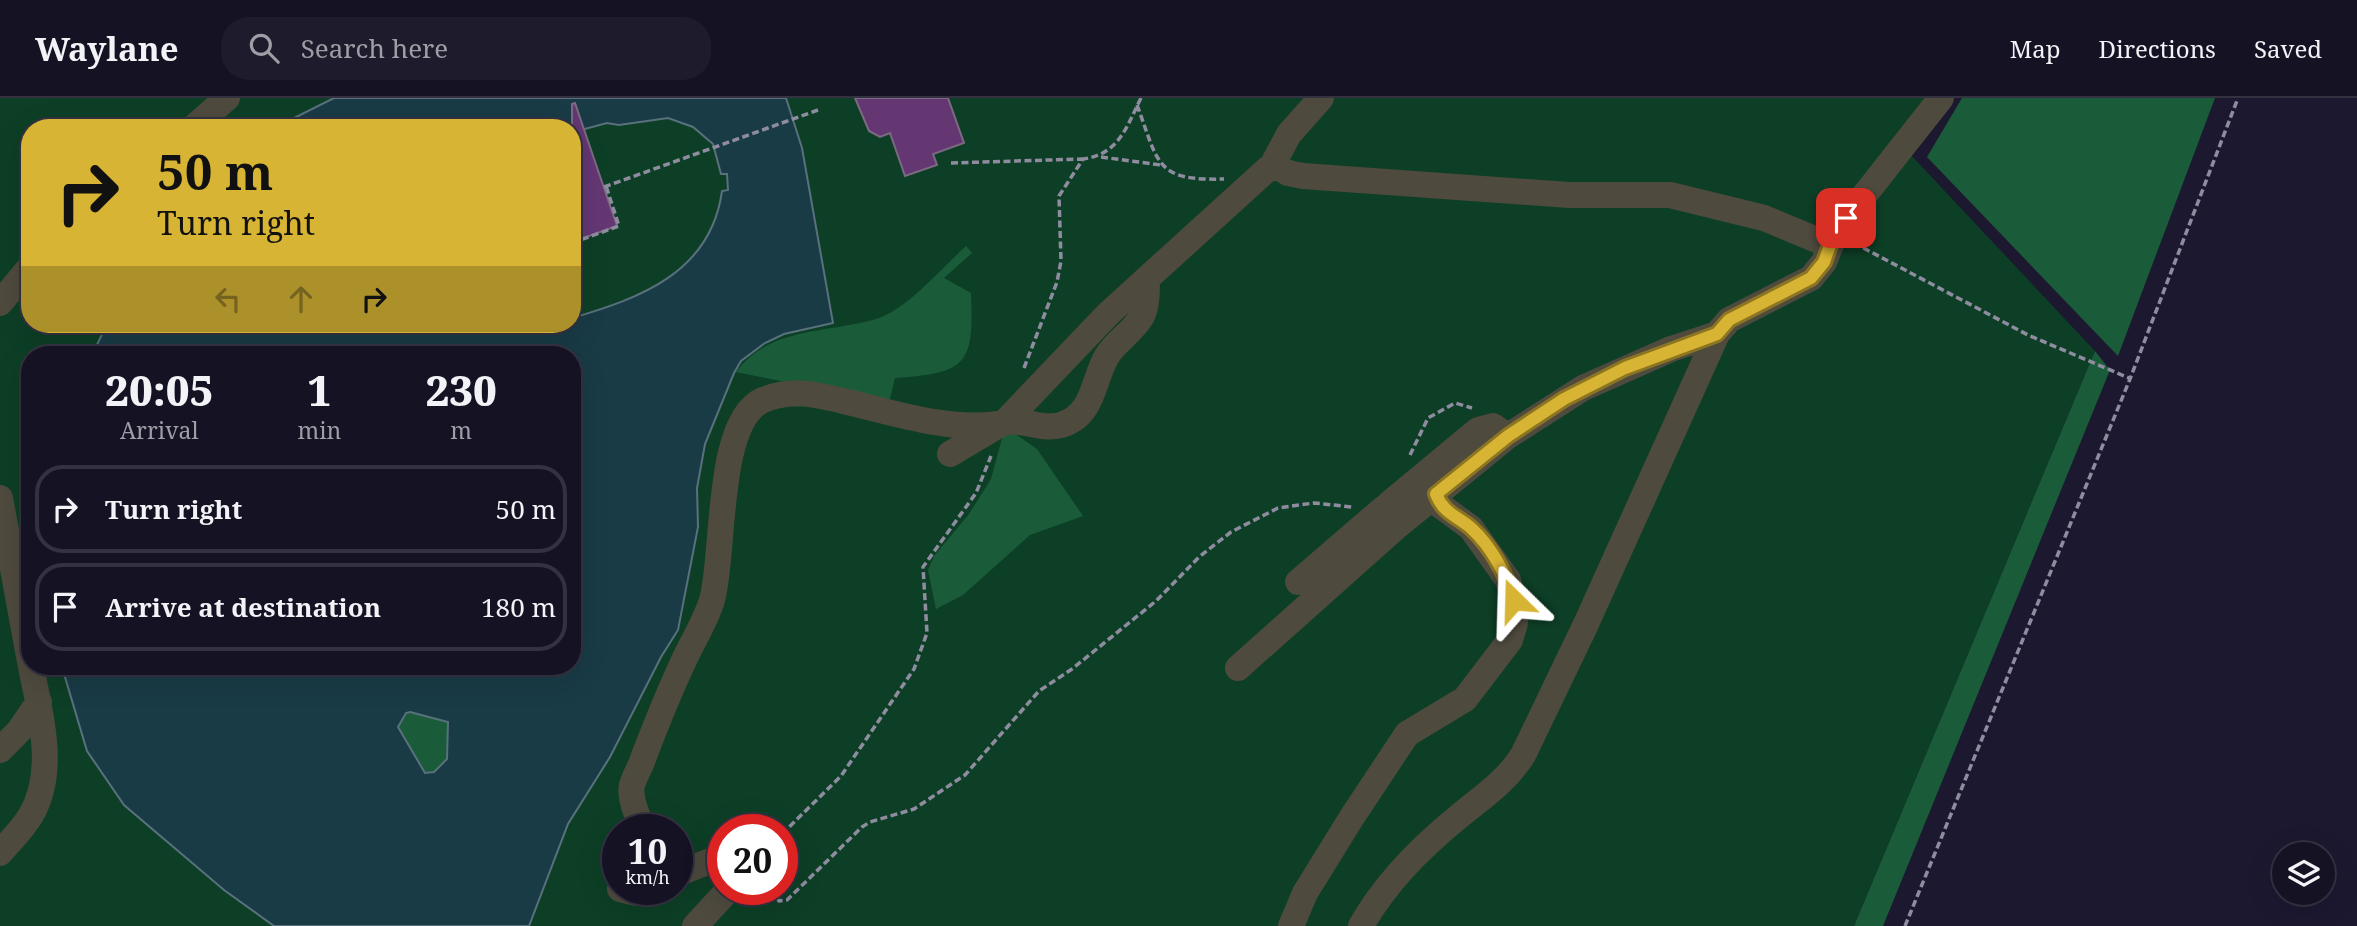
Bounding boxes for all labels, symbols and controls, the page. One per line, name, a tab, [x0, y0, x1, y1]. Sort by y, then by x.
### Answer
search box	[221, 17, 711, 80]
text: Waylane	[35, 26, 179, 71]
icon: search	[245, 29, 283, 67]
text: Search here	[301, 30, 448, 66]
text: Map	[2010, 32, 2061, 65]
text: Directions	[2099, 32, 2216, 65]
text: Saved	[2254, 32, 2322, 65]
text: 50 m	[157, 138, 273, 204]
icon: right	[42, 147, 133, 238]
pin	[1816, 188, 1876, 248]
icon: arrive	[1827, 199, 1865, 237]
text: Turn right	[157, 201, 315, 244]
icon: left	[209, 280, 247, 318]
icon: ahead	[282, 280, 320, 318]
icon: right	[355, 280, 393, 318]
text: 20:05	[105, 361, 213, 418]
text: 1	[308, 361, 331, 418]
text: 230	[425, 361, 497, 418]
text: Arrival	[120, 414, 199, 446]
text: min	[297, 414, 341, 446]
text: m	[450, 414, 472, 446]
icon: right	[46, 490, 84, 528]
text: Turn right	[105, 491, 242, 527]
text: 50 m	[496, 491, 556, 527]
position arrow	[1477, 563, 1551, 637]
icon: arrive	[46, 588, 84, 626]
text: Arrive at destination	[105, 589, 381, 625]
text: 180 m	[481, 589, 556, 625]
speed limit sign: 20	[707, 814, 798, 905]
text: 10	[628, 827, 667, 874]
map controls	[2272, 842, 2335, 905]
button: layers	[2272, 842, 2335, 905]
text: km/h	[625, 865, 670, 889]

